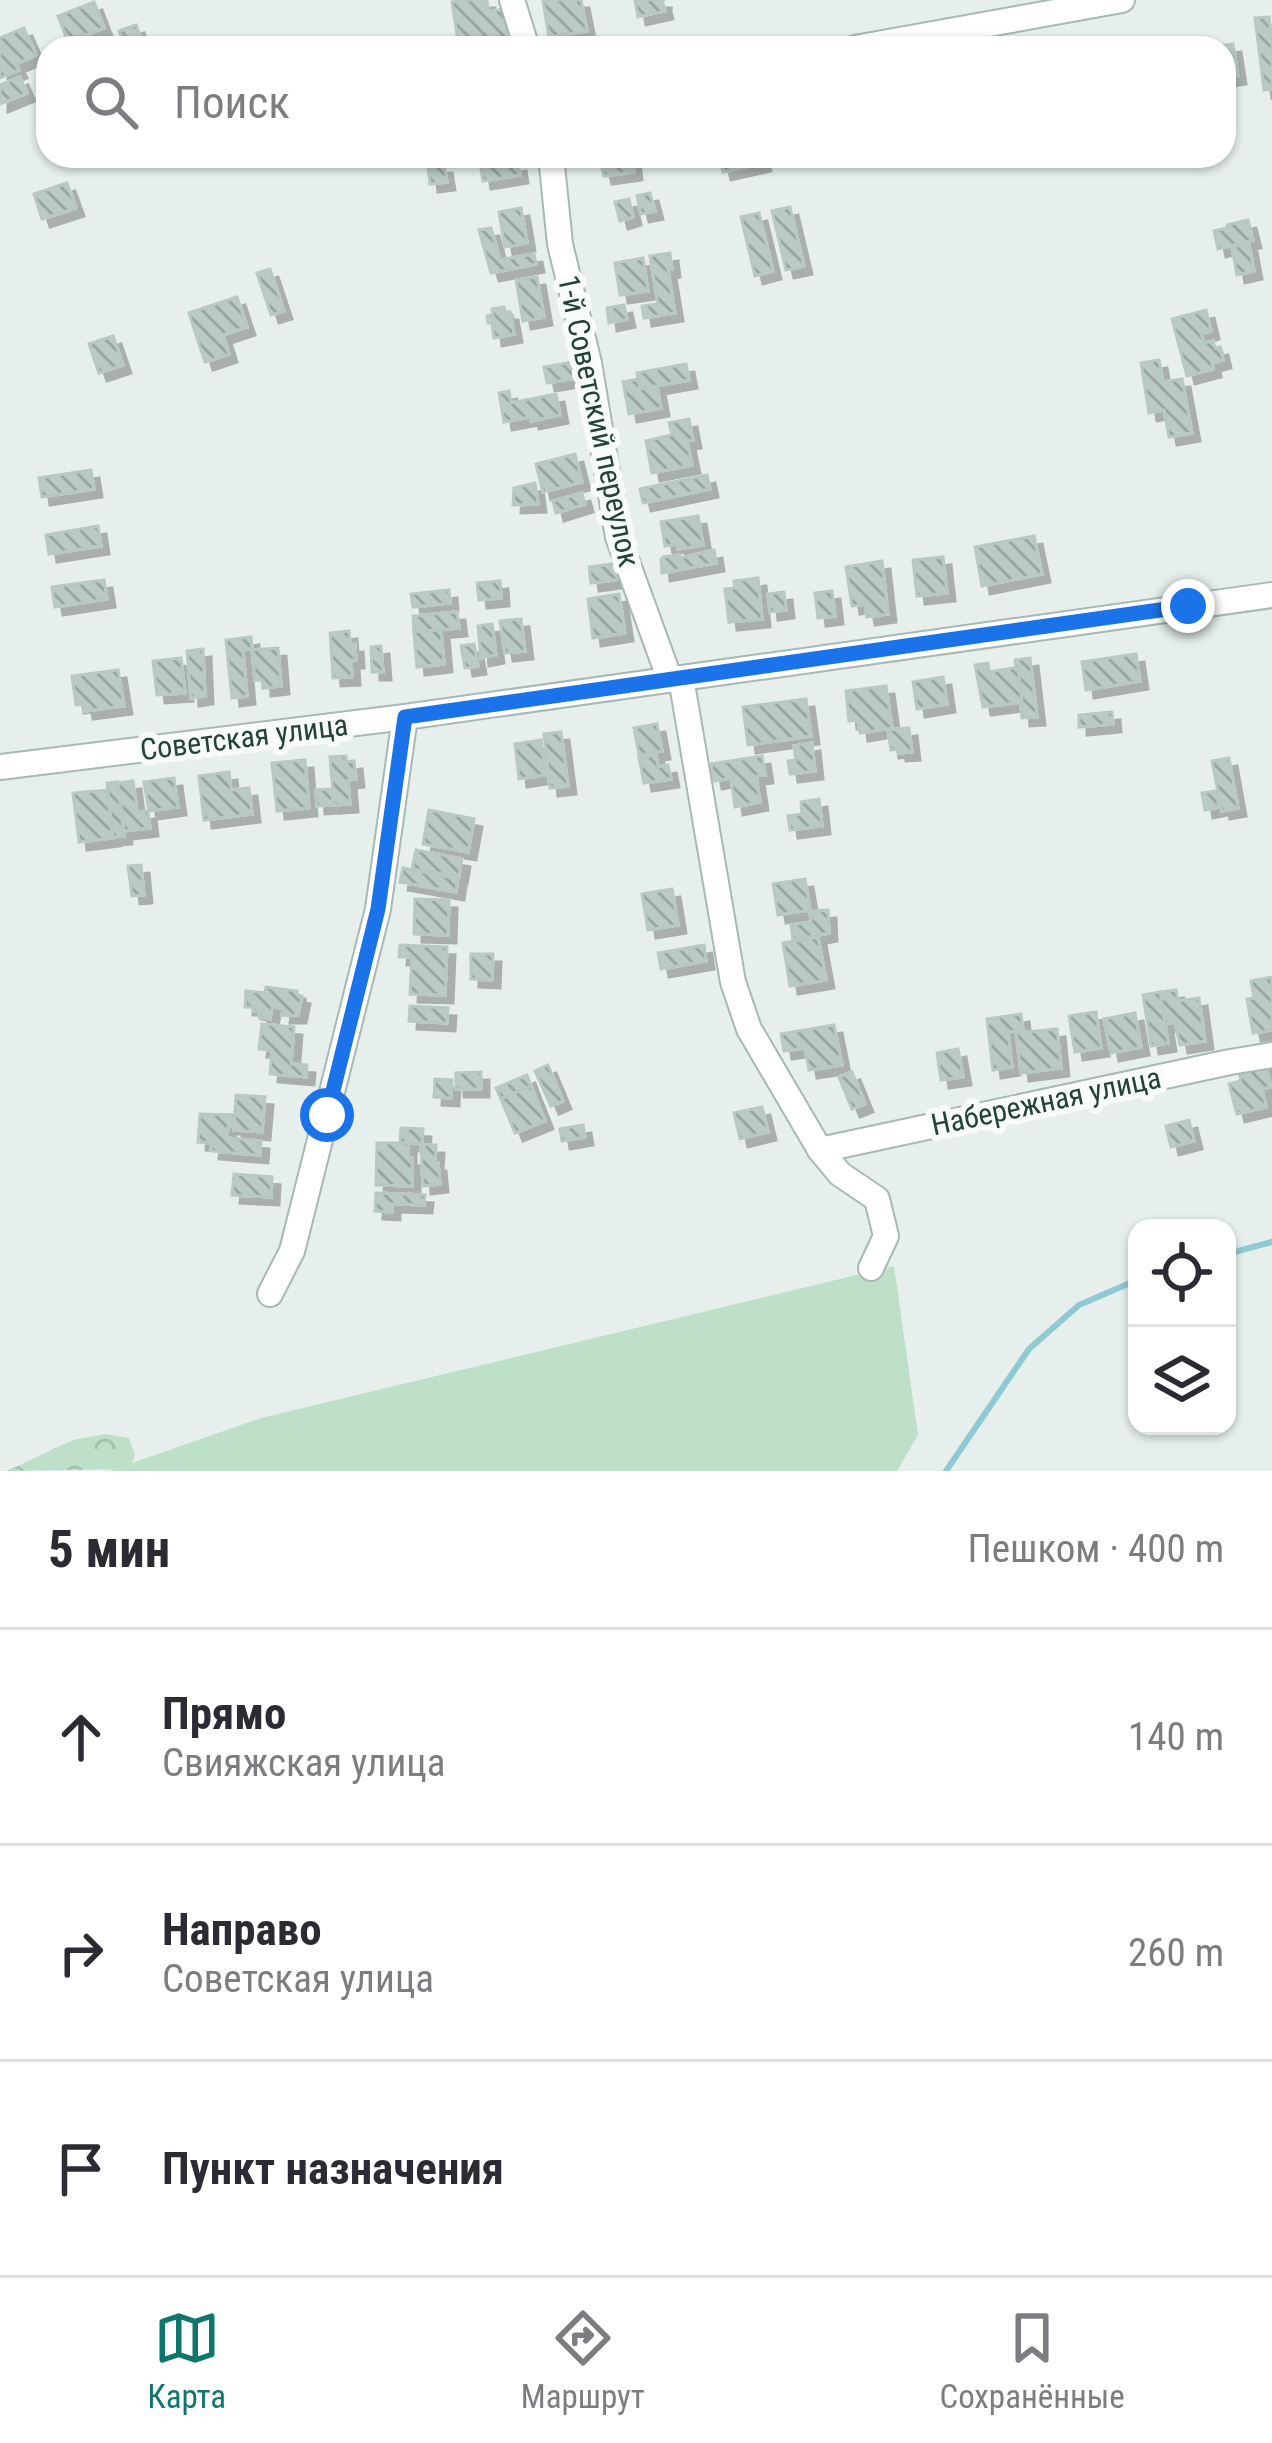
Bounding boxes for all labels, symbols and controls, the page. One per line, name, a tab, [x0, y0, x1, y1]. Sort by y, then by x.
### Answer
search box	[36, 36, 1236, 168]
icon: search	[78, 69, 144, 135]
text: Поиск	[174, 76, 290, 129]
street label: 1-й Советский переулок	[551, 272, 647, 570]
route end	[1161, 579, 1215, 633]
street label: Советская улица	[138, 707, 350, 767]
street label: Набережная улица	[928, 1060, 1164, 1142]
route start	[300, 1088, 354, 1142]
map controls	[1128, 1219, 1236, 1435]
button: locate	[1128, 1219, 1236, 1327]
button: layers	[1128, 1327, 1236, 1435]
text: 5 мин	[48, 1520, 170, 1579]
text: Пешком · 400 m	[967, 1526, 1224, 1572]
text: Прямо	[162, 1687, 286, 1740]
icon: ahead	[48, 1704, 114, 1770]
text: 140 m	[1128, 1714, 1224, 1760]
text: Свияжская улица	[162, 1740, 445, 1786]
text: Направо	[162, 1903, 322, 1956]
icon: right	[48, 1920, 114, 1986]
text: 260 m	[1128, 1930, 1224, 1976]
text: Советская улица	[162, 1956, 434, 2002]
icon: arrive	[48, 2136, 114, 2202]
text: Пункт назначения	[162, 2142, 504, 2195]
tab: Карта	[147, 2305, 226, 2416]
tab: Маршрут	[521, 2305, 645, 2416]
tab: Сохранённые	[939, 2305, 1125, 2416]

